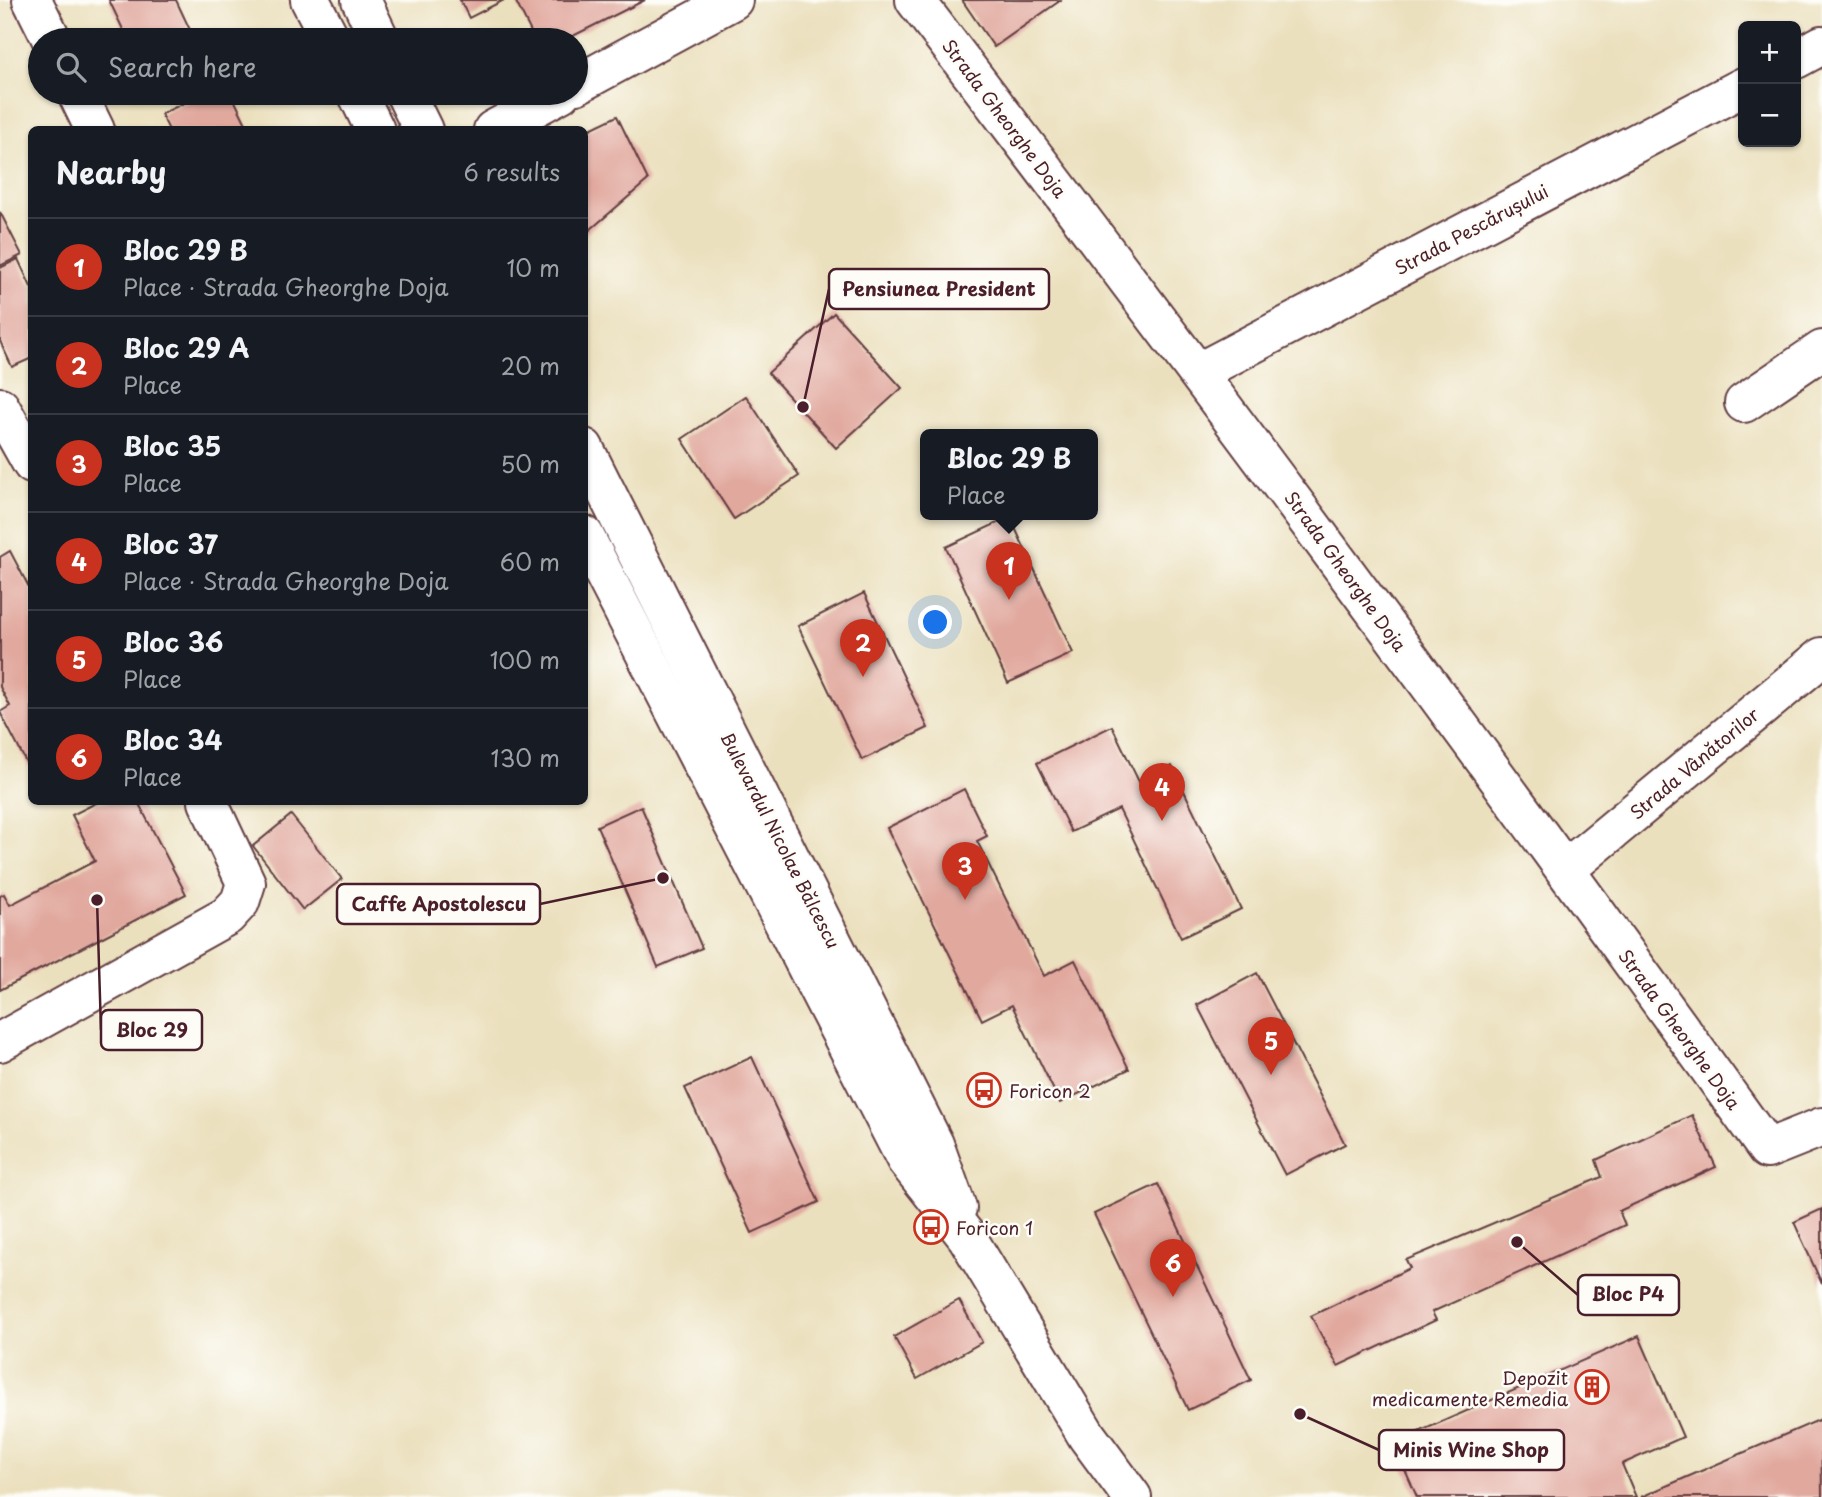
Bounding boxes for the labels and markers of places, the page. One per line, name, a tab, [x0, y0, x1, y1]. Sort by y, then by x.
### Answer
callout: Pensiunea President	[829, 269, 1049, 309]
pin: 1	[986, 542, 1032, 600]
pin: 2	[840, 619, 886, 677]
pin: 4	[1139, 763, 1185, 821]
pin: 3	[942, 842, 988, 900]
callout: Caffe Apostolescu	[337, 884, 540, 924]
callout: Bloc 29	[101, 1010, 202, 1050]
pin: 5	[1248, 1017, 1294, 1075]
bus stop icon: Foricon 2	[965, 1071, 1003, 1109]
place label: Foricon 2	[1009, 1077, 1091, 1104]
bus stop icon: Foricon 1	[912, 1208, 950, 1246]
place label: Foricon 1	[956, 1214, 1033, 1241]
pin: 6	[1150, 1239, 1196, 1297]
callout: Bloc P4	[1578, 1275, 1679, 1315]
place label: Depozit medicamente Remedia	[1372, 1364, 1569, 1412]
building icon: Depozit medicamente Remedia	[1573, 1368, 1611, 1406]
callout: Minis Wine Shop	[1379, 1430, 1564, 1470]

